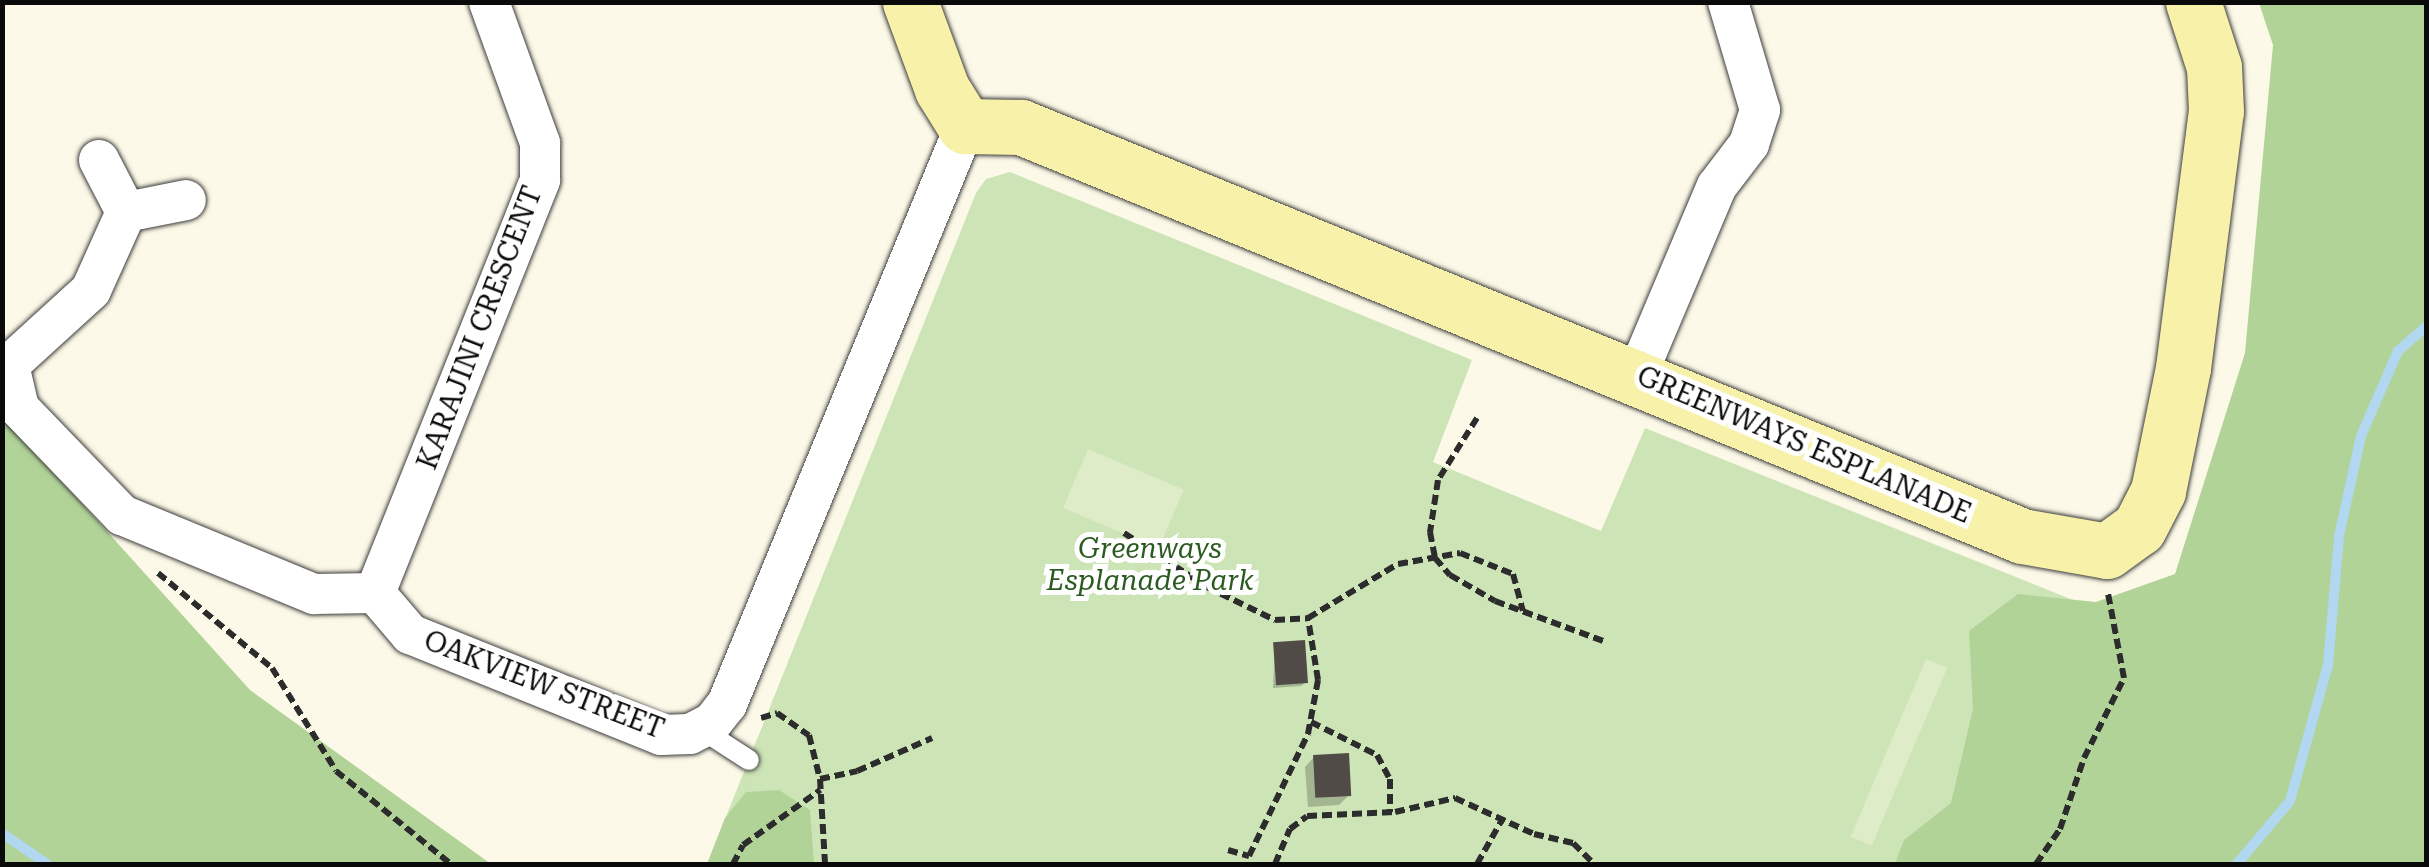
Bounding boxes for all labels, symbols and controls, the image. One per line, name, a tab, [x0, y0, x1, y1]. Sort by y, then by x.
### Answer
street label: KARAJINI CRESCENT	[410, 182, 550, 474]
street label: GREENWAYS ESPLANADE	[1632, 359, 1976, 531]
park label: Greenways Esplanade Park	[1046, 532, 1254, 598]
street label: OAKVIEW STREET	[419, 624, 669, 746]

